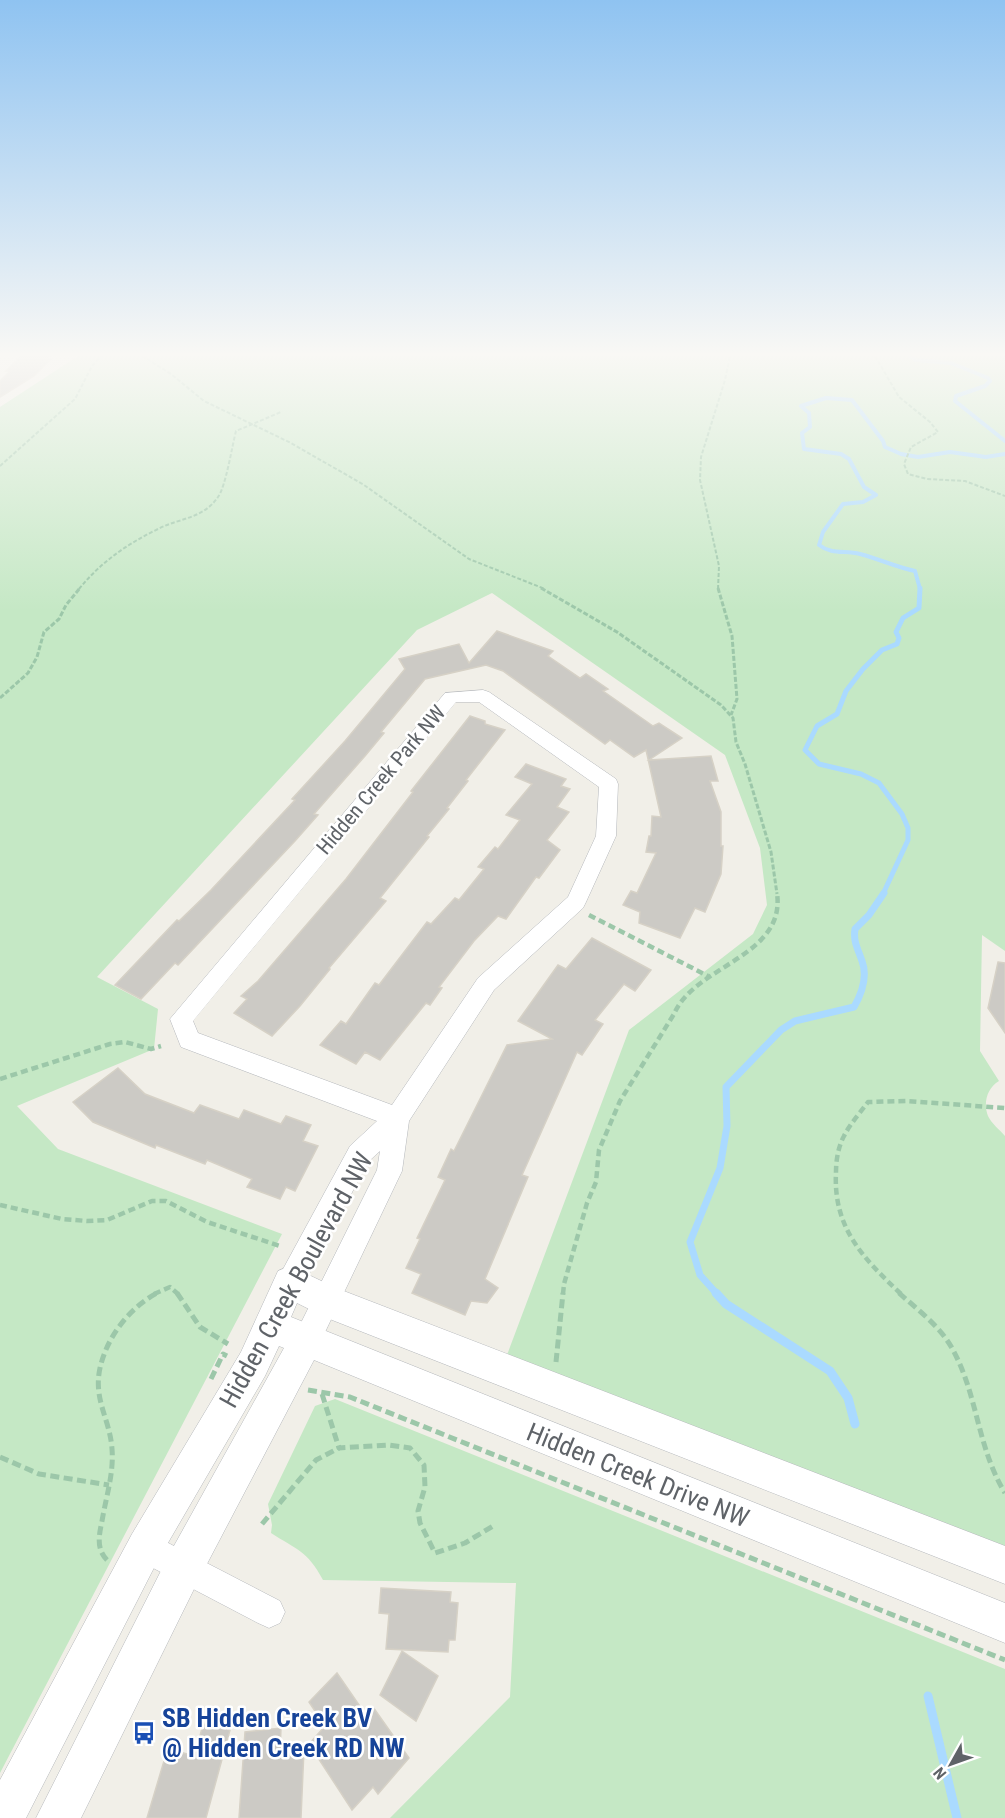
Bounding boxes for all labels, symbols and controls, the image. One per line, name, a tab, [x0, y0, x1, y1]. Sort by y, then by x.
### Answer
street label: Hidden Creek Park NW	[312, 701, 450, 859]
street label: Hidden Creek Boulevard NW	[213, 1147, 379, 1413]
street label: Hidden Creek Drive NW	[523, 1417, 754, 1533]
place label: SB Hidden Creek BV @ Hidden Creek RD NW	[162, 1703, 404, 1763]
bus stop icon: SB Hidden Creek BV @ Hidden Creek RD NW	[131, 1720, 157, 1746]
north arrow	[921, 1734, 981, 1794]
text: N	[929, 1763, 950, 1783]

